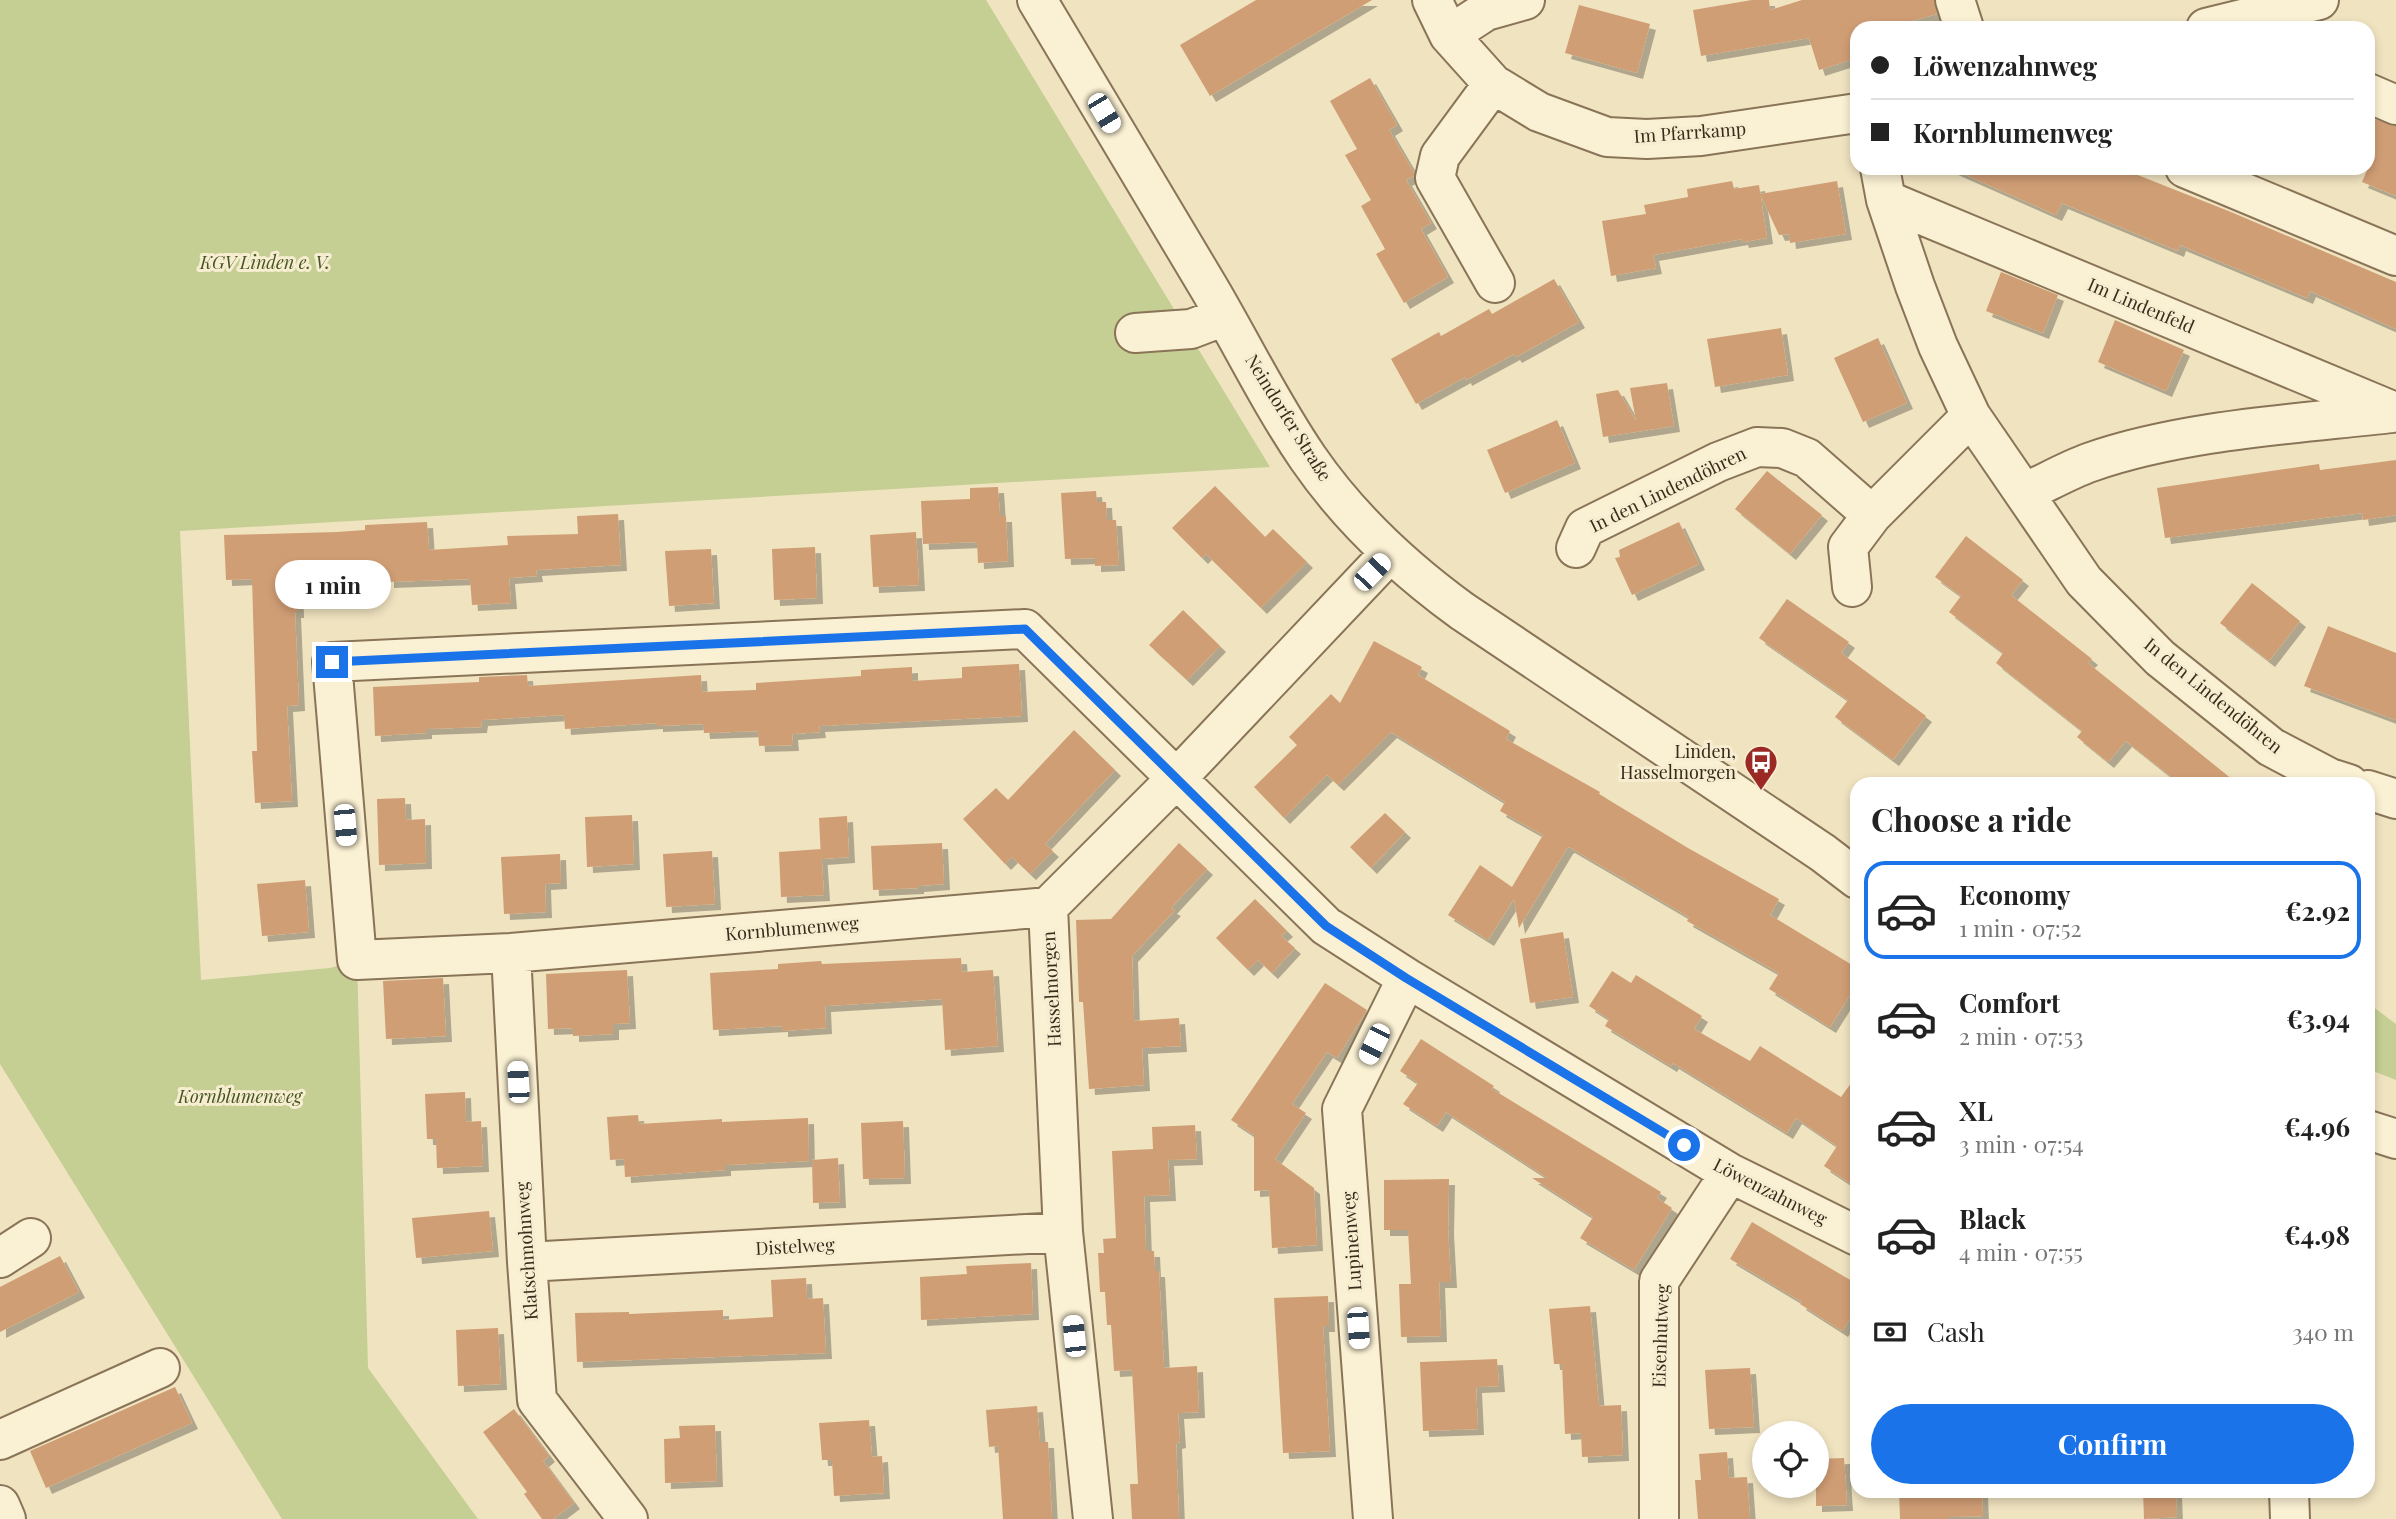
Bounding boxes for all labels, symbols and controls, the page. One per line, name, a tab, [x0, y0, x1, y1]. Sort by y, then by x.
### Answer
text: Löwenzahnweg	[1913, 48, 2097, 83]
car	[1085, 90, 1124, 136]
text: Kornblumenweg	[1913, 115, 2112, 150]
street label: Im Pfarrkamp	[1633, 116, 1747, 148]
park label: KGV Linden e. V.	[199, 250, 330, 274]
street label: Im Lindenfeld	[2084, 272, 2199, 339]
street label: Neindorfer Straße	[1240, 349, 1338, 485]
street label: In den Lindendöhren	[1585, 441, 1750, 537]
car	[1350, 550, 1395, 594]
callout: 1 min	[274, 560, 390, 610]
text: 1 min	[305, 569, 361, 600]
street label: In den Lindendöhren	[2140, 632, 2288, 759]
route end	[316, 646, 348, 678]
place label: Linden, Hasselmorgen	[1620, 739, 1736, 784]
bus stop icon: Linden, Hasselmorgen	[1742, 743, 1780, 792]
text: Choose a ride	[1871, 797, 2072, 840]
car	[333, 803, 358, 847]
text: Economy	[1959, 877, 2070, 912]
icon: car	[1875, 879, 1938, 942]
text: €2.92	[2285, 893, 2350, 928]
street label: Kornblumenweg	[724, 910, 860, 946]
text: 1 min · 07:52	[1959, 912, 2081, 943]
street label: Hasselmorgen	[1036, 930, 1066, 1048]
text: Comfort	[1959, 985, 2060, 1020]
icon: car	[1875, 987, 1938, 1050]
text: €3.94	[2286, 1001, 2350, 1036]
text: 2 min · 07:53	[1959, 1020, 2083, 1051]
car	[1356, 1021, 1393, 1067]
car	[507, 1060, 530, 1104]
park label: Kornblumenweg	[177, 1084, 304, 1108]
text: XL	[1959, 1093, 1993, 1128]
icon: car	[1875, 1095, 1938, 1158]
text: €4.96	[2284, 1109, 2350, 1144]
text: 3 min · 07:54	[1959, 1128, 2084, 1159]
route start	[1668, 1129, 1700, 1161]
street label: Löwenzahnweg	[1709, 1152, 1832, 1230]
street label: Klatschmohnweg	[509, 1181, 543, 1321]
street label: Lupinenweg	[1336, 1190, 1366, 1292]
text: Black	[1959, 1201, 2026, 1236]
icon: car	[1875, 1203, 1938, 1266]
text: €4.98	[2284, 1217, 2350, 1252]
street label: Distelweg	[755, 1232, 836, 1260]
text: 4 min · 07:55	[1959, 1236, 2083, 1267]
street label: Eisenhutweg	[1646, 1283, 1674, 1388]
car	[1347, 1306, 1370, 1350]
icon: cash	[1871, 1313, 1909, 1351]
car	[1062, 1314, 1087, 1358]
text: Cash	[1927, 1314, 1985, 1349]
text: 340 m	[2292, 1316, 2354, 1347]
button: Confirm	[1871, 1404, 2354, 1484]
map controls	[1752, 1421, 1829, 1498]
button: locate	[1752, 1421, 1829, 1498]

